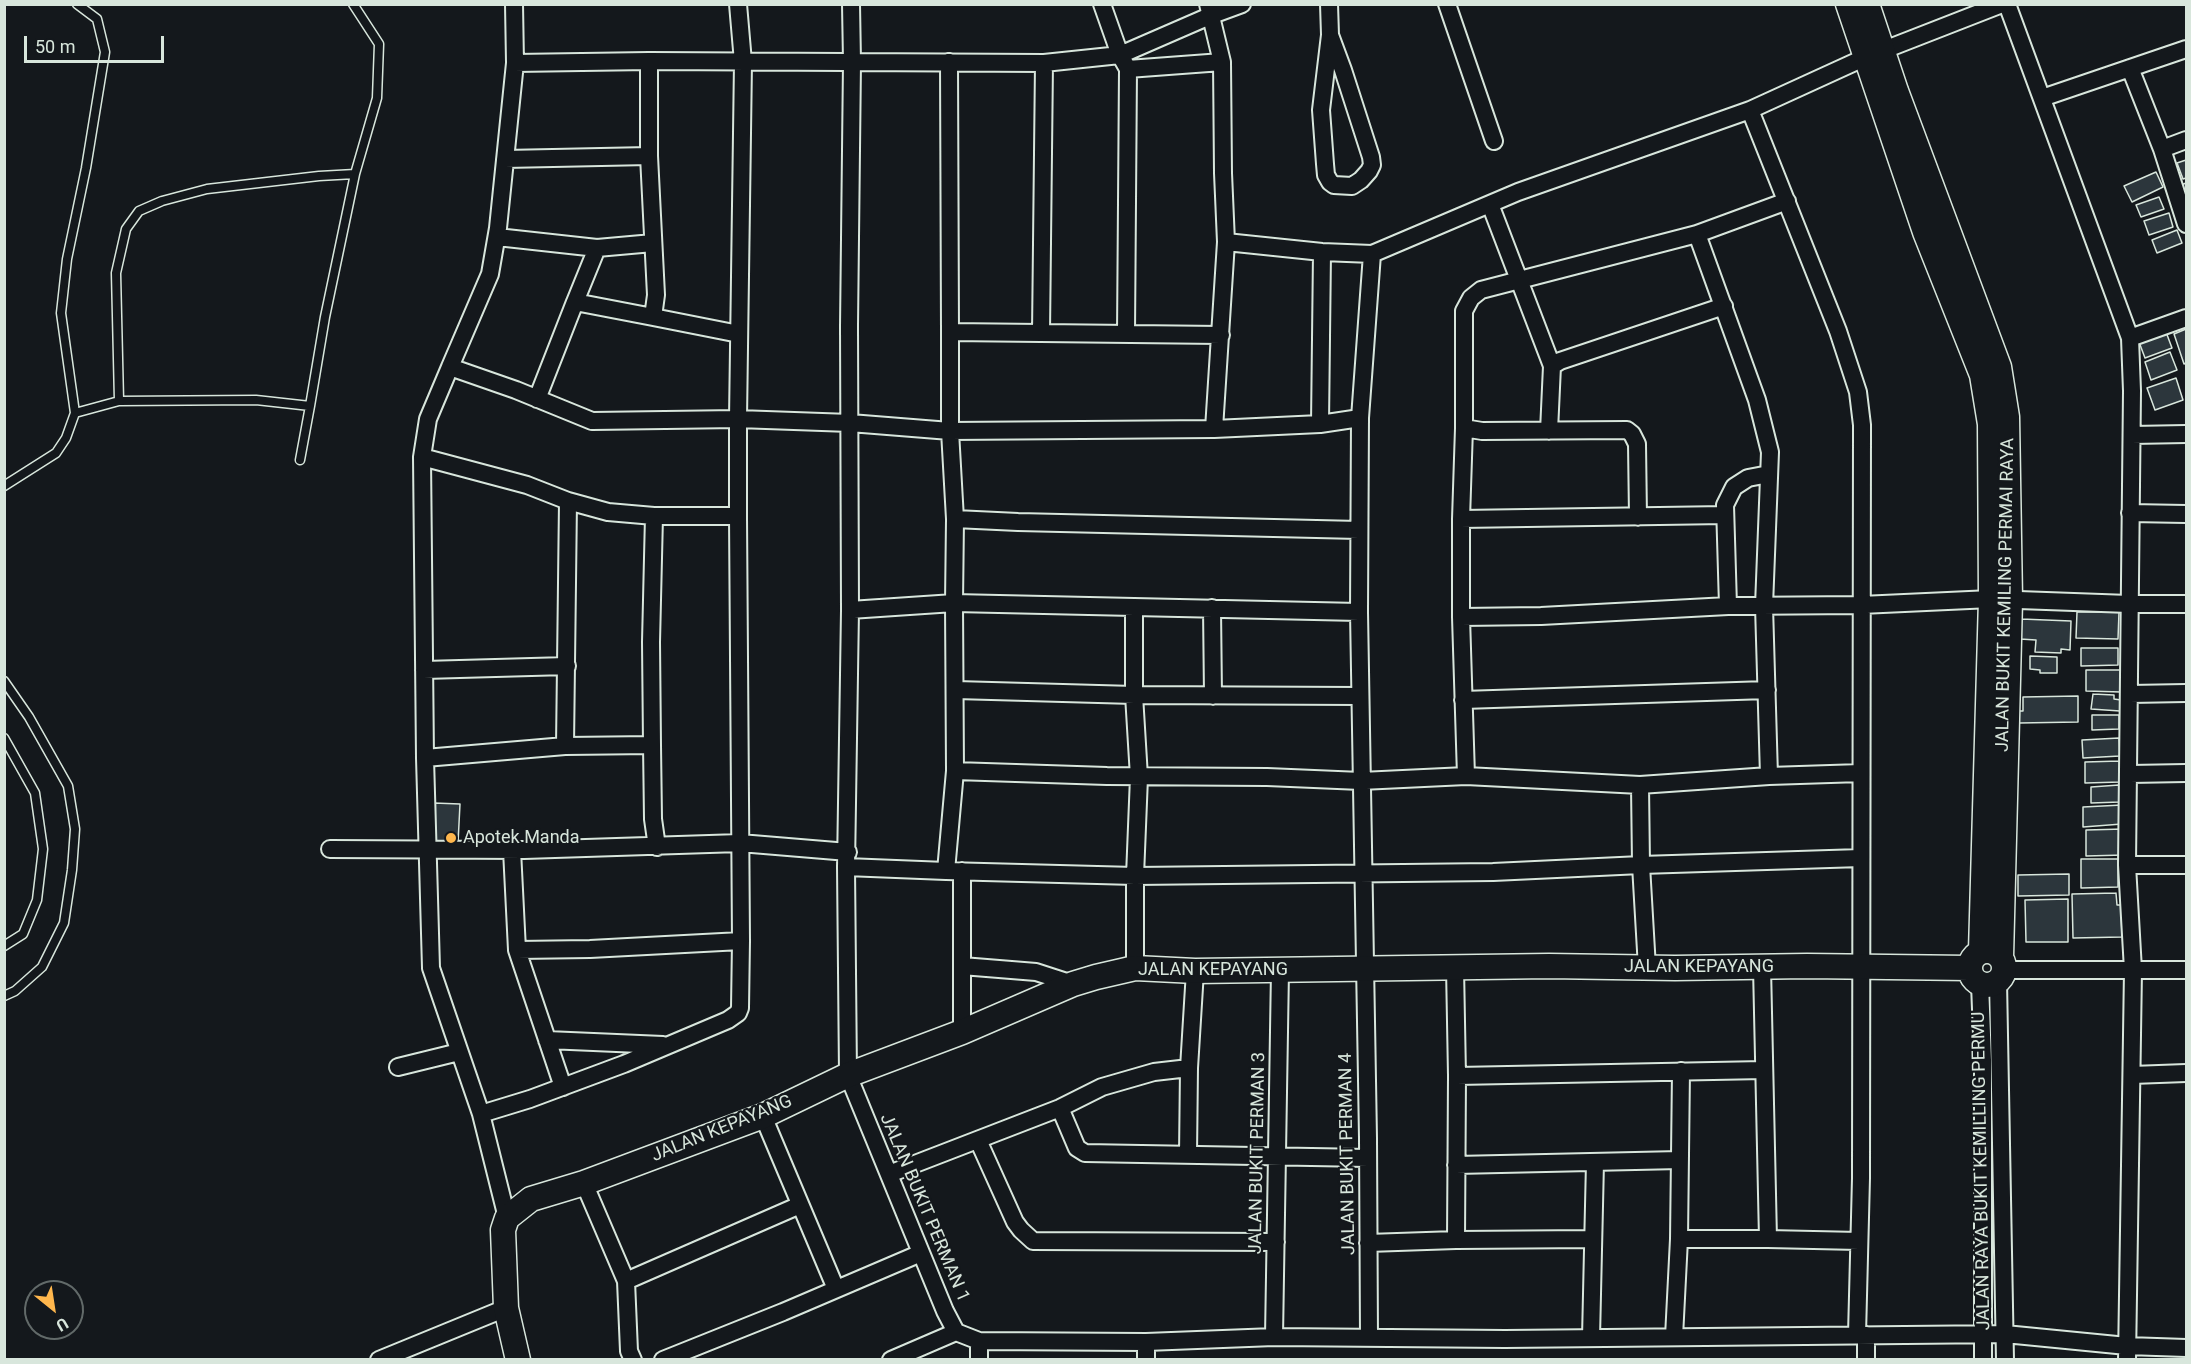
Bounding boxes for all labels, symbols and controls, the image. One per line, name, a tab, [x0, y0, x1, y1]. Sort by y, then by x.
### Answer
scale bar	[27, 24, 166, 62]
text: 50 m	[35, 36, 75, 57]
street label: JALAN BUKIT KEMILING PERMAI RAYA	[1992, 438, 2020, 752]
place label: Apotek Manda	[463, 827, 580, 849]
marker: Apotek Manda	[444, 831, 458, 845]
street label: JALAN KEPAYANG	[1624, 956, 1774, 978]
street label: JALAN KEPAYANG	[1138, 959, 1288, 981]
street label: JALAN RAYA BUKIT KEMILLING PERMU	[1968, 1012, 1996, 1330]
street label: JALAN BUKIT PERMAN 3	[1245, 1052, 1271, 1254]
street label: JALAN BUKIT PERMAN 4	[1335, 1053, 1361, 1255]
street label: JALAN KEPAYANG	[649, 1091, 795, 1167]
street label: JALAN BUKIT PERMAN 1	[875, 1111, 973, 1305]
north arrow	[24, 1280, 84, 1340]
text: U	[53, 1313, 72, 1335]

